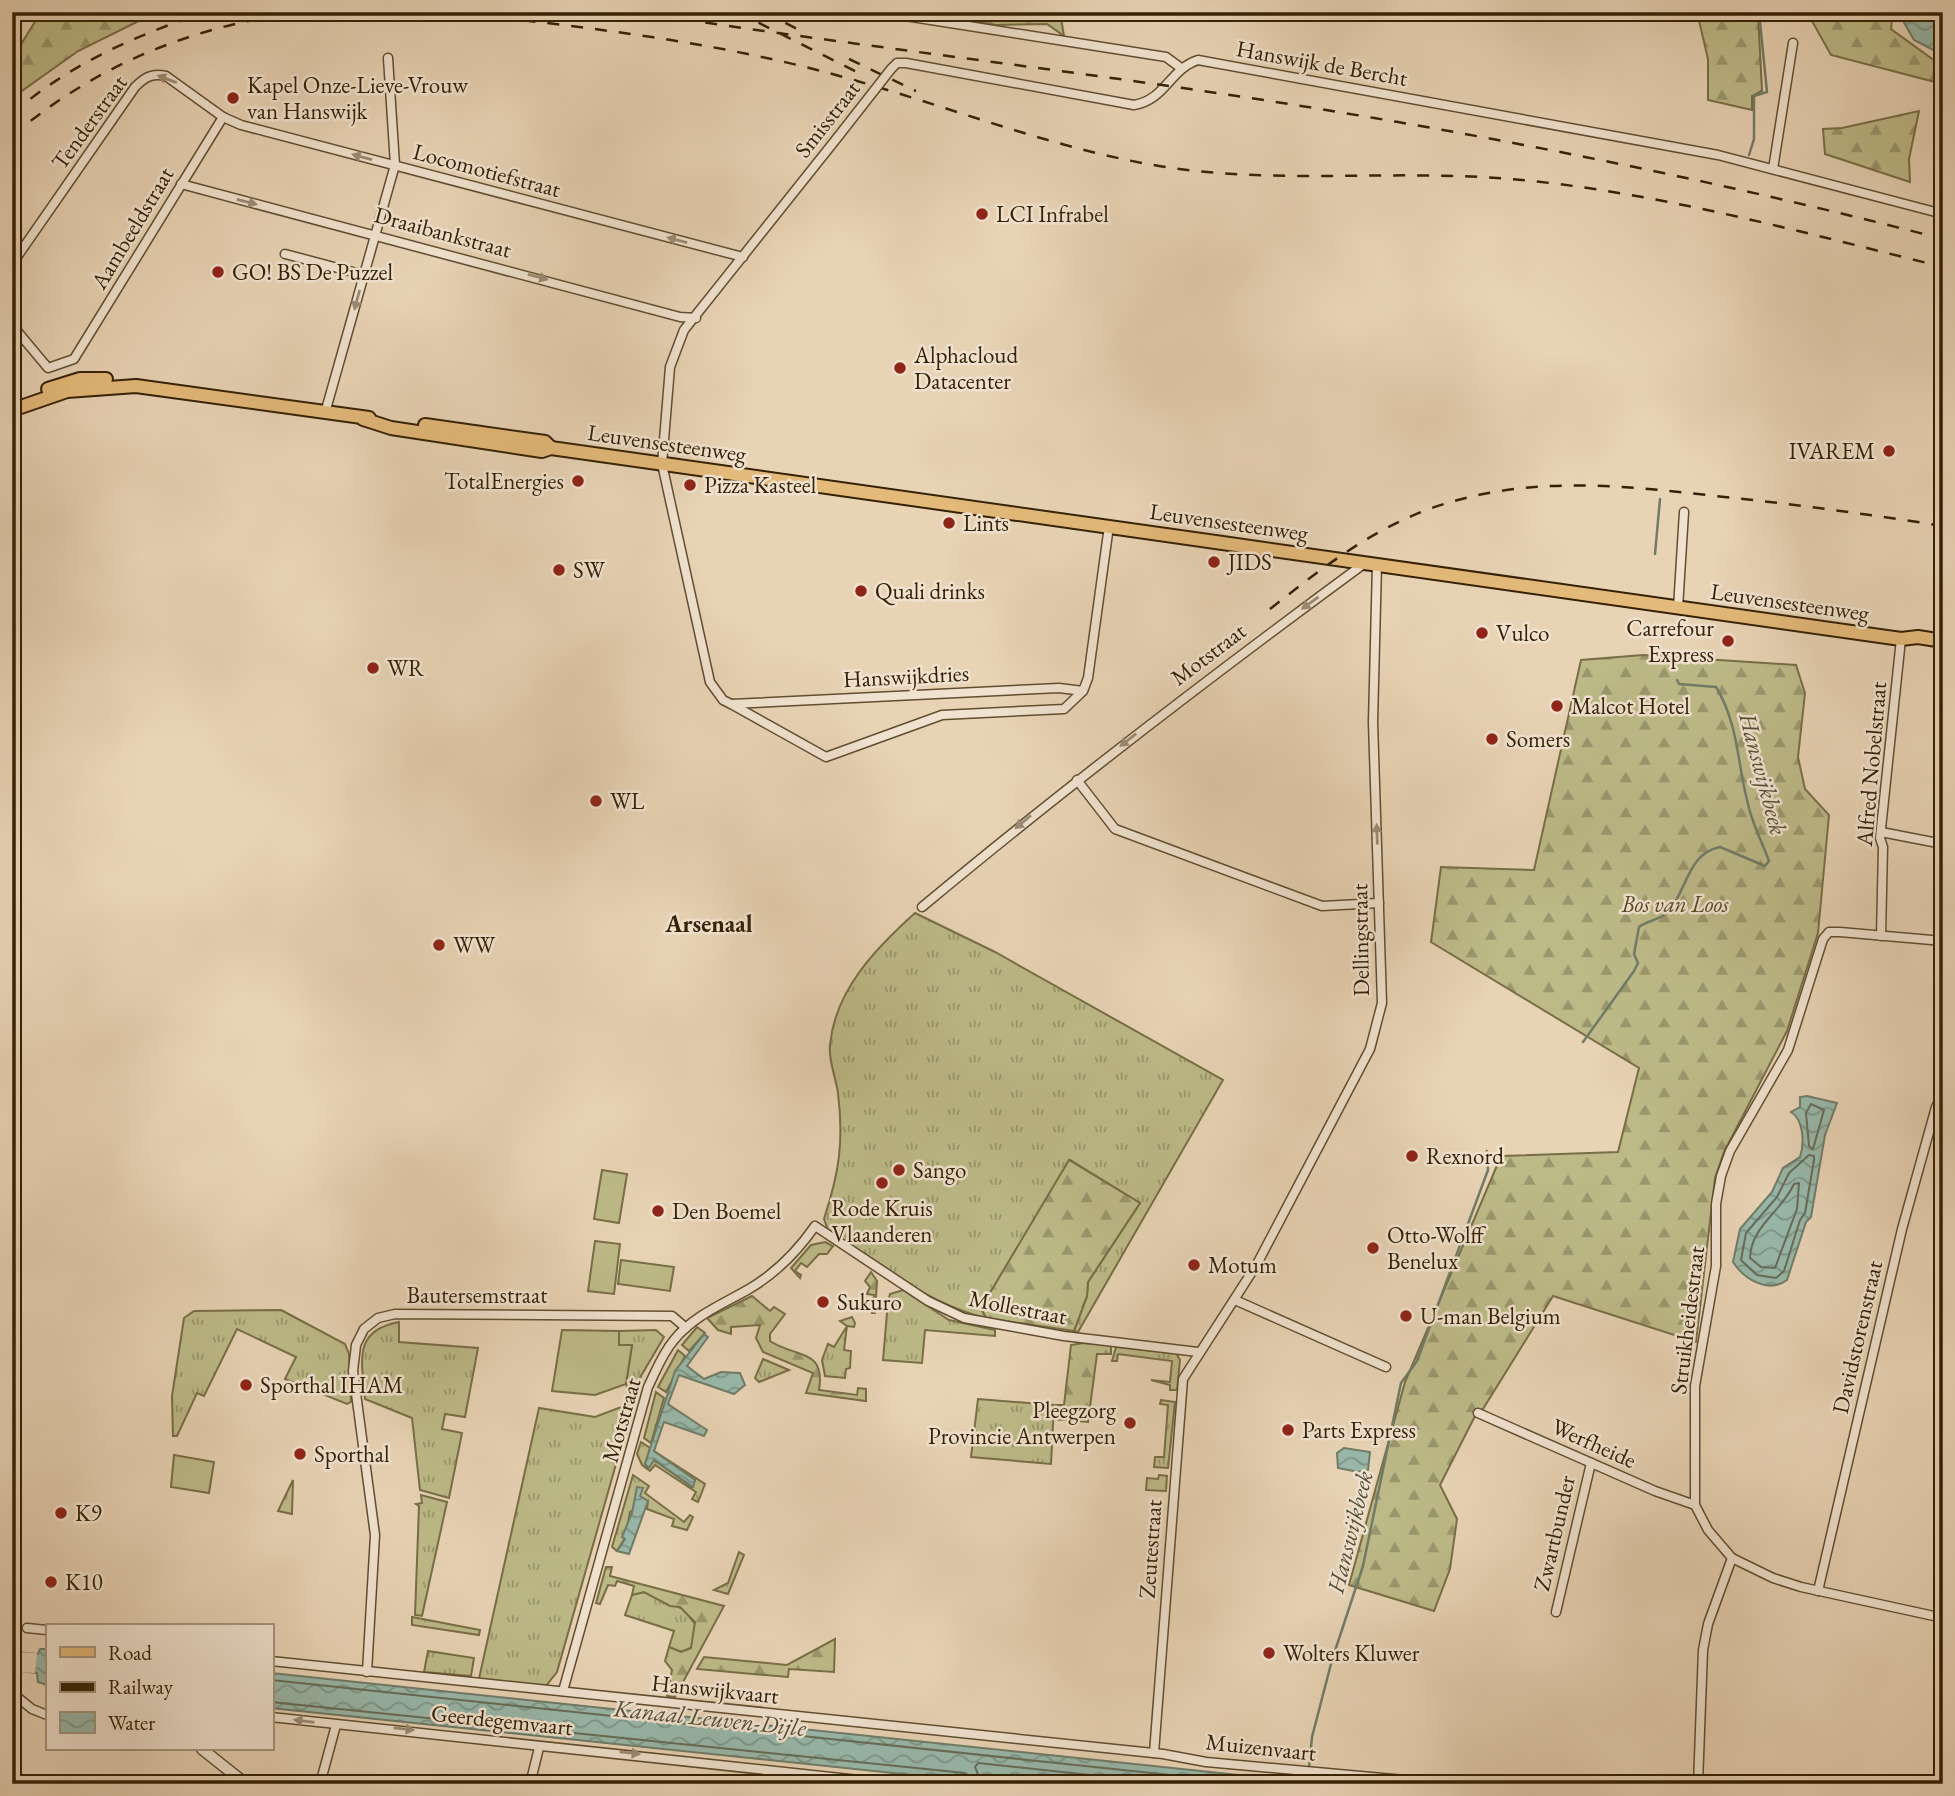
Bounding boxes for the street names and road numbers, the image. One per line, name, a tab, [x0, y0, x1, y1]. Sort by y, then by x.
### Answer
street label: Hanswijk de Bercht	[1234, 33, 1411, 93]
street label: Tenderstraat	[44, 68, 134, 175]
street label: Smisstraat	[788, 74, 867, 164]
street label: Locomotiefstraat	[410, 136, 565, 204]
street label: Aambeeldstraat	[83, 161, 181, 296]
street label: Draaibankstraat	[371, 199, 515, 265]
street label: Leuvensesteenweg	[586, 417, 749, 469]
street label: Leuvensesteenweg	[1148, 496, 1311, 548]
street label: Leuvensesteenweg	[1709, 576, 1872, 628]
street label: Motstraat	[1164, 615, 1252, 692]
street label: Hanswijkdries	[842, 658, 970, 694]
street label: Alfred Nobelstraat	[1849, 680, 1893, 849]
street label: Dellingstraat	[1344, 882, 1376, 997]
street label: Struikheidestraat	[1663, 1243, 1711, 1396]
street label: Davidstorenstraat	[1825, 1257, 1889, 1416]
street label: Bautersemstraat	[407, 1280, 548, 1310]
street label: Mollestraat	[966, 1283, 1070, 1331]
street label: Motstraat	[595, 1373, 648, 1466]
street label: Werfheide	[1547, 1411, 1641, 1475]
street label: Zwartbunder	[1526, 1472, 1582, 1594]
street label: Zeutestraat	[1132, 1498, 1168, 1599]
street label: Hanswijkvaart	[650, 1667, 781, 1711]
street label: Geerdegemvaart	[430, 1698, 575, 1742]
street label: Muizenvaart	[1204, 1726, 1318, 1768]

